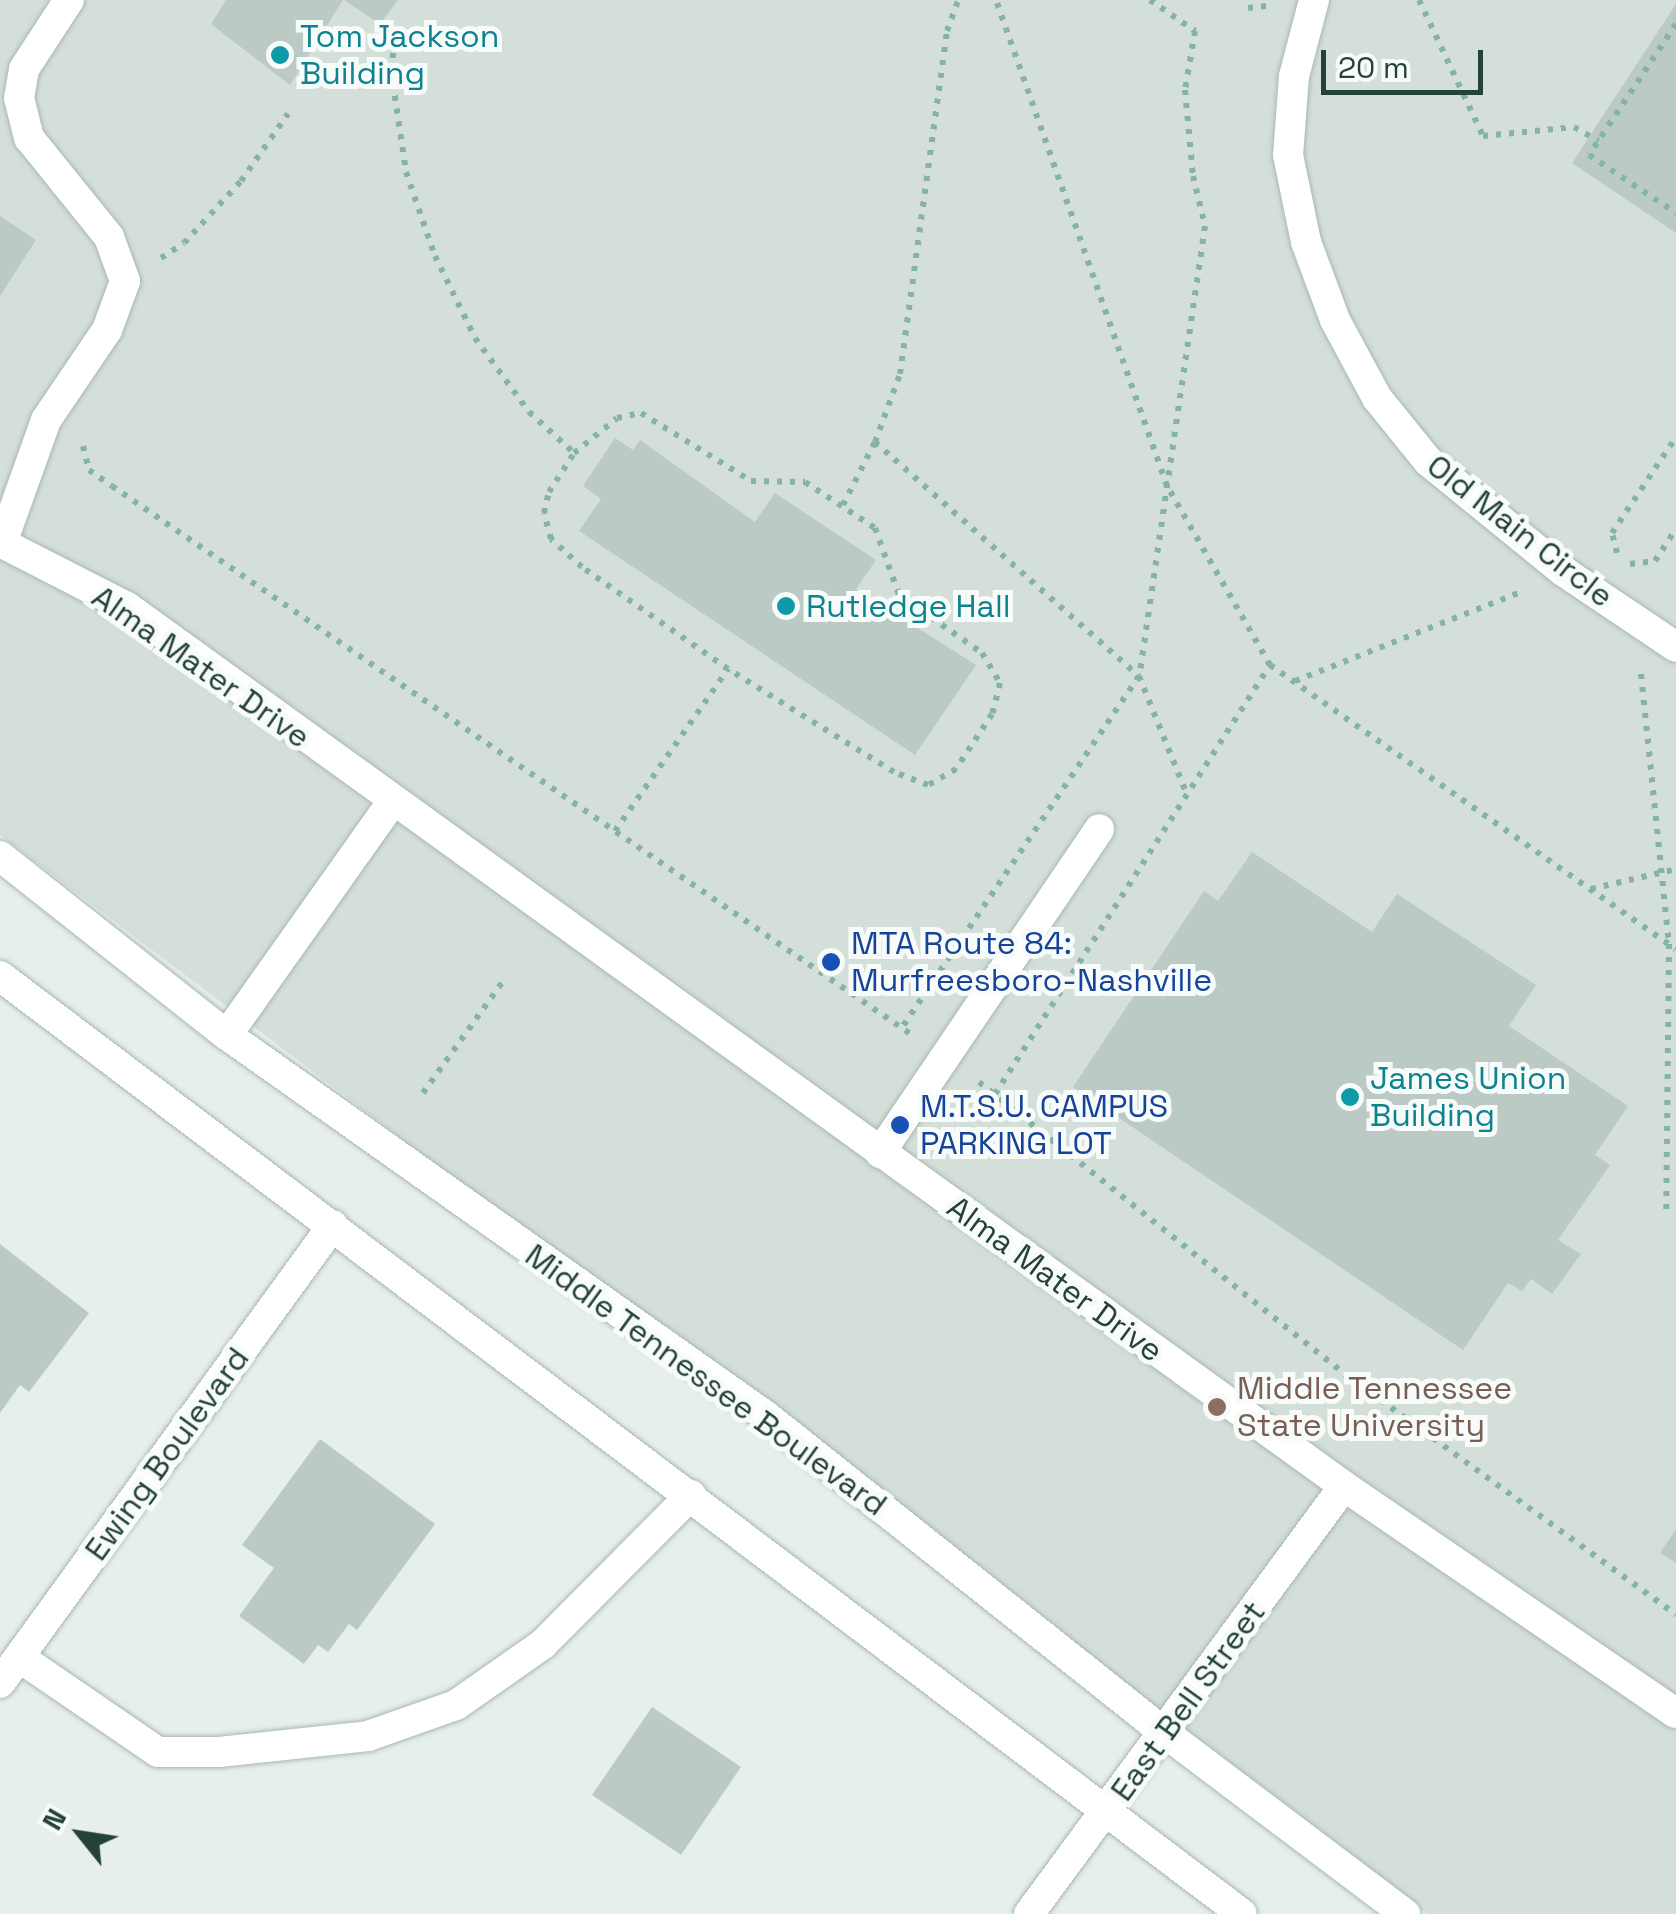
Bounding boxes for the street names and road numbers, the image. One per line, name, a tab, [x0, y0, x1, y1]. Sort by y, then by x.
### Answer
street label: Old Main Circle	[1419, 446, 1621, 616]
street label: Alma Mater Drive	[85, 577, 317, 757]
street label: Alma Mater Drive	[940, 1188, 1170, 1370]
street label: Middle Tennessee Boulevard	[517, 1236, 895, 1524]
street label: Ewing Boulevard	[77, 1340, 257, 1568]
street label: East Bell Street	[1103, 1594, 1273, 1808]

